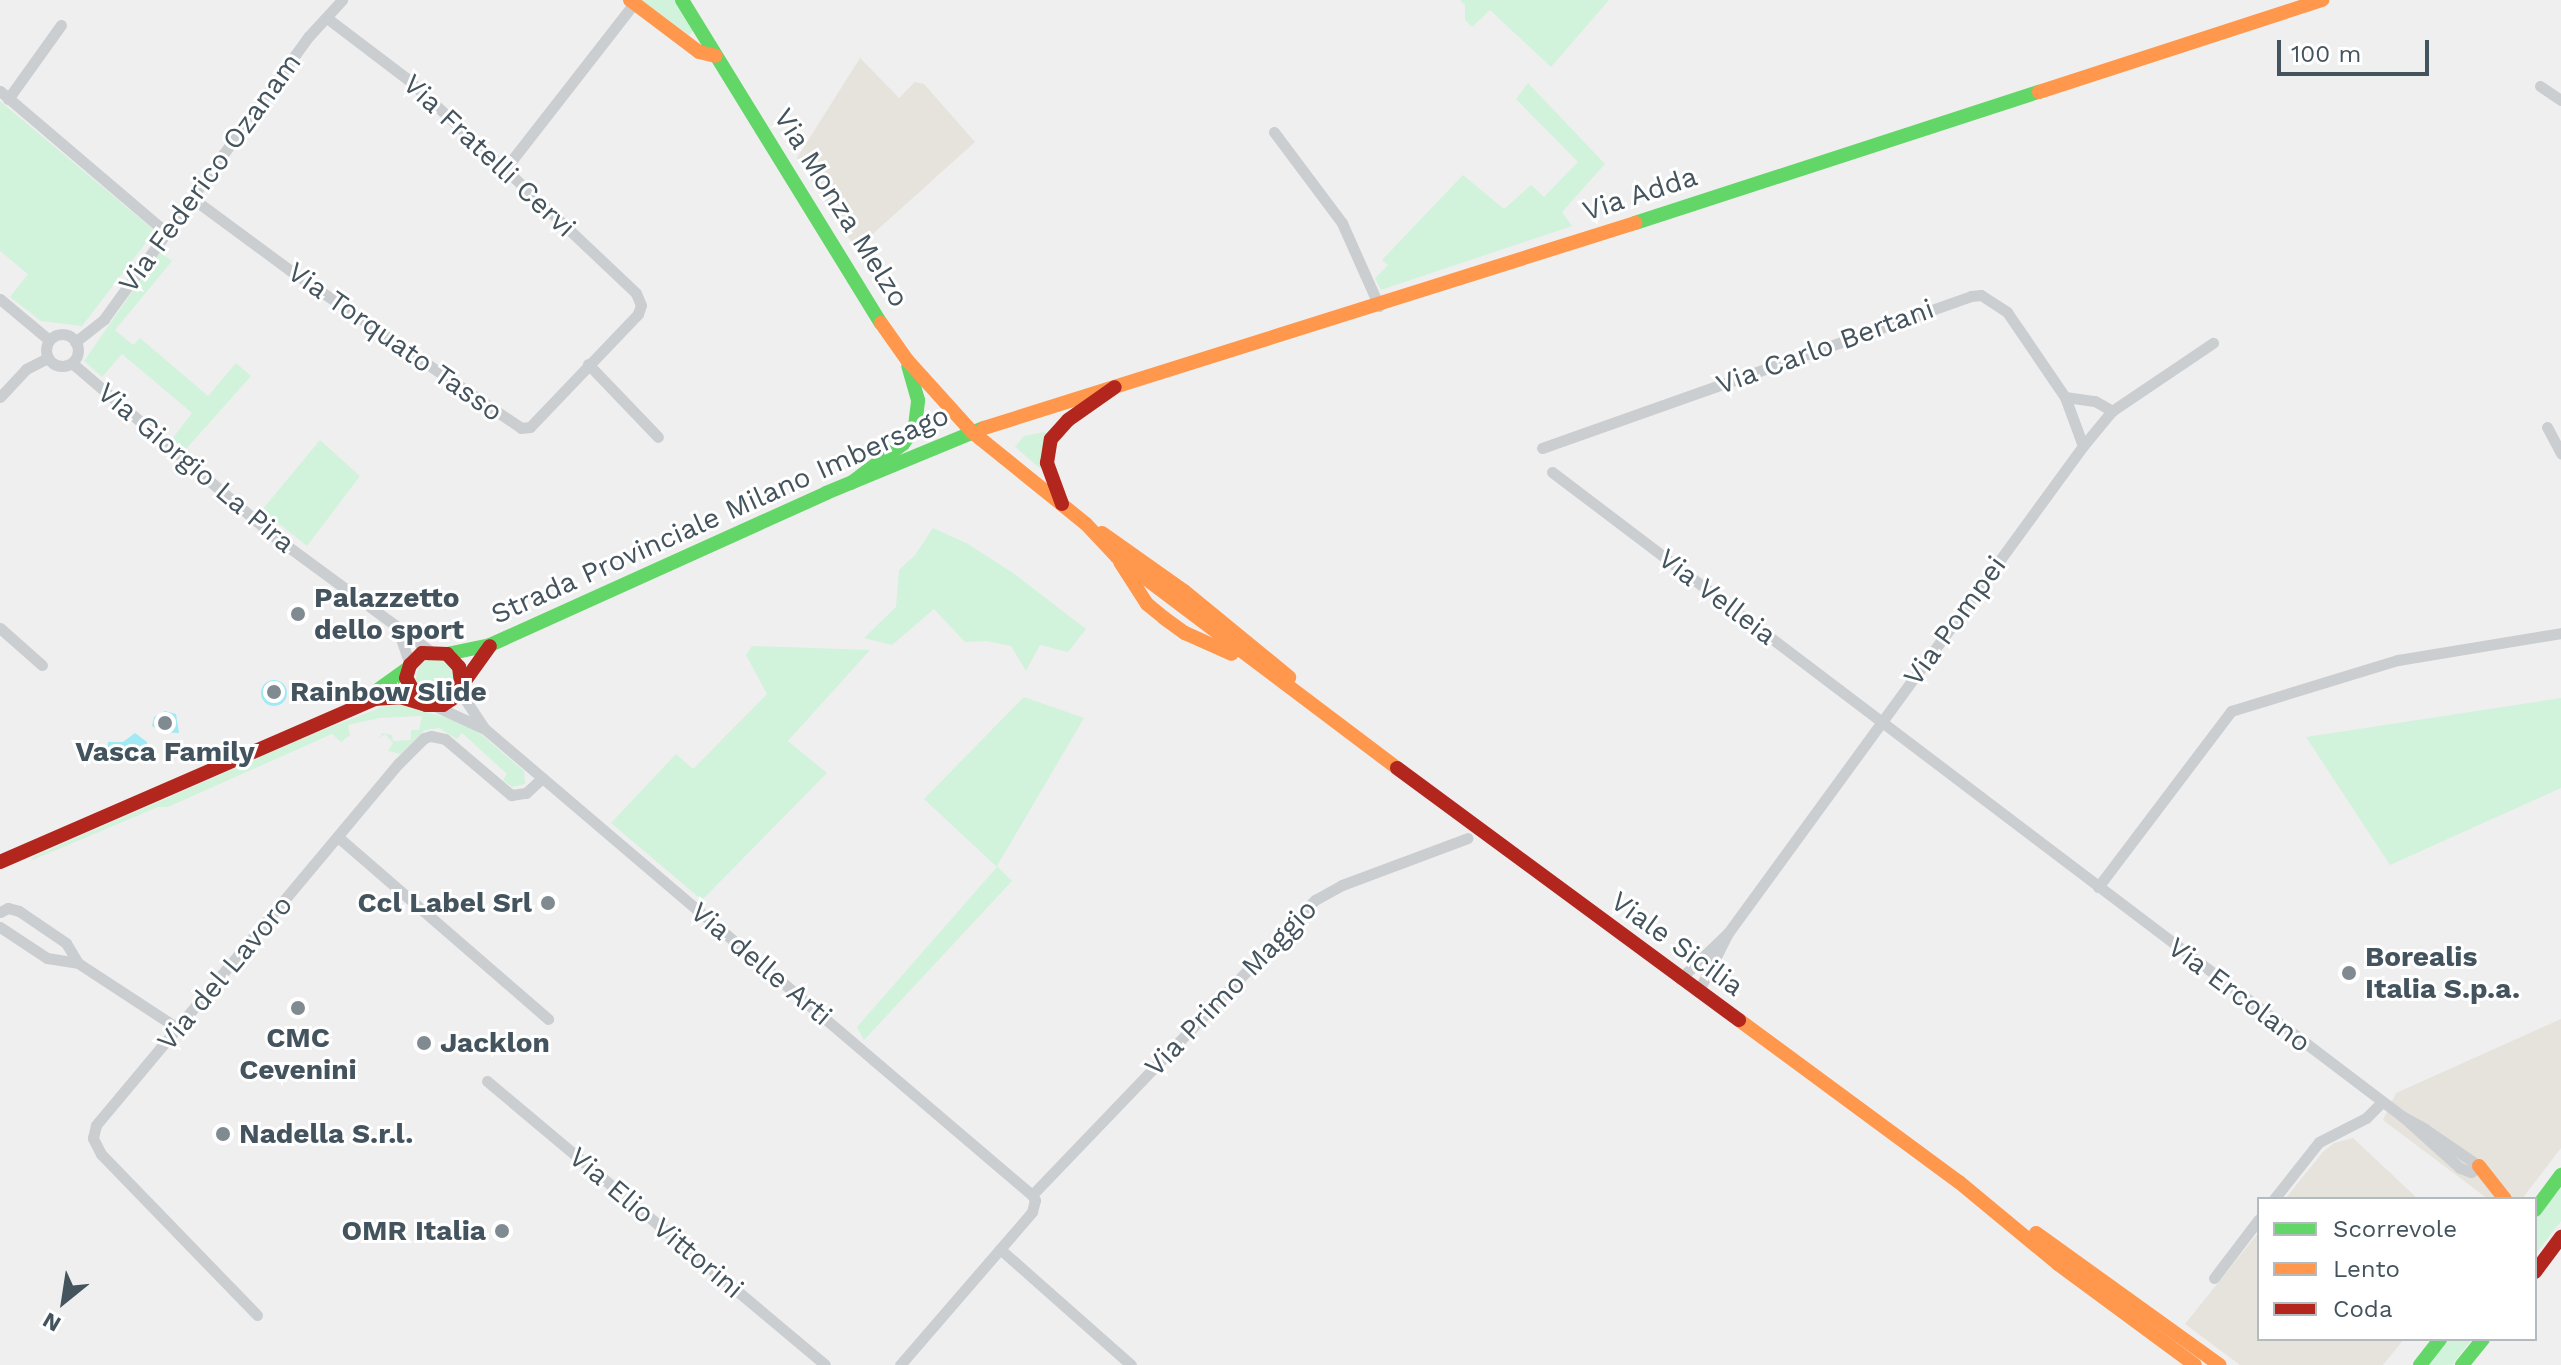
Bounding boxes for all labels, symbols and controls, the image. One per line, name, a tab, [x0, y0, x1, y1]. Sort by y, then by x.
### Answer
scale bar	[2281, 24, 2433, 74]
text: 100 m	[2291, 40, 2361, 68]
street label: Via Federico Ozanam	[112, 46, 308, 300]
street label: Via Fratelli Cervi	[396, 67, 582, 245]
street label: Via Monza Melzo	[766, 102, 916, 314]
street label: Via Adda	[1578, 159, 1702, 229]
street label: Via Torquato Tasso	[280, 255, 510, 429]
street label: Via Carlo Bertani	[1711, 292, 1939, 402]
street label: Via Giorgio La Pira	[90, 375, 302, 561]
street label: Strada Provinciale Milano Imbersago	[486, 398, 954, 632]
street label: Via Velleia	[1651, 541, 1783, 653]
street label: Via Pompei	[1897, 549, 2013, 693]
place label: Palazzetto dello sport	[314, 581, 464, 647]
marker: Palazzetto dello sport	[289, 605, 307, 623]
place label: Rainbow Slide	[290, 675, 487, 709]
marker: Rainbow Slide	[265, 683, 283, 701]
marker: Vasca Family	[156, 714, 174, 732]
place label: Vasca Family	[75, 735, 255, 769]
street label: Viale Sicilia	[1604, 885, 1750, 1003]
place label: Ccl Label Srl	[357, 886, 532, 920]
street label: Via del Lavoro	[150, 888, 300, 1058]
street label: Via Primo Maggio	[1138, 892, 1324, 1084]
marker: Ccl Label Srl	[539, 894, 557, 912]
street label: Via delle Arti	[683, 895, 839, 1033]
street label: Via Ercolano	[2161, 930, 2317, 1060]
place label: Borealis Italia S.p.a.	[2365, 940, 2520, 1006]
marker: Borealis Italia S.p.a.	[2340, 964, 2358, 982]
marker: CMC Cevenini	[289, 999, 307, 1017]
place label: CMC Cevenini	[239, 1021, 357, 1087]
place label: Jacklon	[440, 1026, 550, 1060]
marker: Jacklon	[415, 1034, 433, 1052]
place label: Nadella S.r.l.	[239, 1117, 414, 1151]
marker: Nadella S.r.l.	[214, 1125, 232, 1143]
street label: Via Elio Vittorini	[561, 1140, 751, 1306]
legend	[2257, 1197, 2537, 1341]
place label: OMR Italia	[341, 1214, 486, 1248]
text: Scorrevole	[2333, 1215, 2457, 1243]
marker: OMR Italia	[493, 1222, 511, 1240]
text: Lento	[2333, 1255, 2400, 1283]
north arrow	[24, 1261, 104, 1341]
text: Coda	[2333, 1295, 2393, 1323]
text: N	[38, 1307, 65, 1337]

